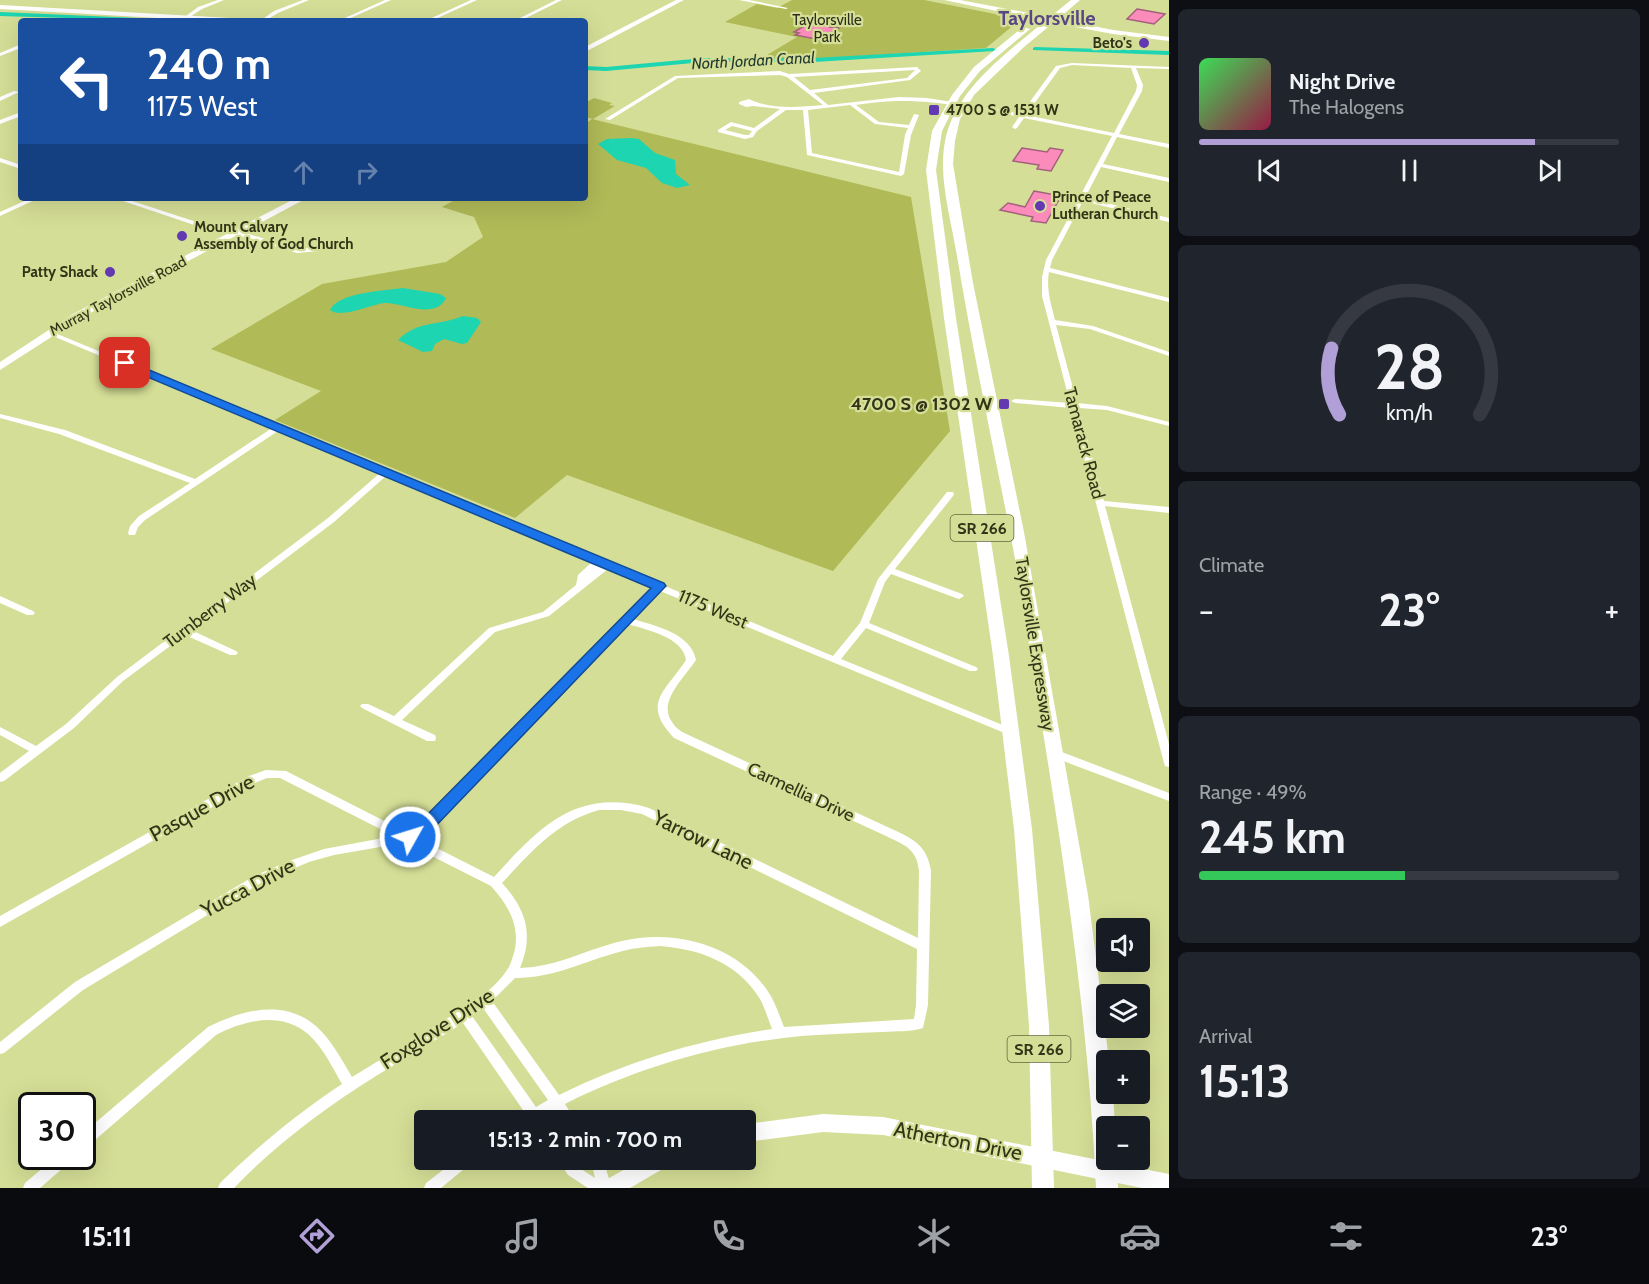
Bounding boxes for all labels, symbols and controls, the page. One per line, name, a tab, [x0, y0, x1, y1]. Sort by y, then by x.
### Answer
district label: Taylorsville	[998, 6, 1096, 30]
park label: Taylorsville Park	[792, 11, 862, 46]
place label: Beto's	[1093, 34, 1132, 52]
marker: Beto's	[1137, 36, 1151, 50]
text: 240 m	[147, 38, 271, 90]
icon: left	[48, 42, 126, 120]
water label: North Jordan Canal	[691, 48, 815, 73]
text: Night Drive	[1289, 68, 1395, 95]
text: 1175 West	[147, 90, 257, 123]
text: The Halogens	[1289, 95, 1404, 119]
place label: 4700 S @ 1531 W	[946, 101, 1059, 119]
marker: 4700 S @ 1531 W	[927, 103, 941, 117]
icon: previous	[1253, 154, 1286, 187]
icon: pause	[1393, 154, 1426, 187]
icon: next	[1533, 154, 1566, 187]
icon: left	[224, 156, 257, 189]
icon: ahead	[287, 156, 320, 189]
icon: right	[350, 156, 383, 189]
place label: Prince of Peace Lutheran Church	[1052, 188, 1158, 223]
marker: Prince of Peace Lutheran Church	[1033, 199, 1047, 213]
place label: Mount Calvary Assembly of God Church	[194, 218, 354, 253]
marker: Mount Calvary Assembly of God Church	[175, 229, 189, 243]
street label: Murray Taylorsville Road	[46, 252, 190, 340]
place label: Patty Shack	[22, 263, 99, 281]
marker: Patty Shack	[103, 265, 117, 279]
text: 28	[1374, 329, 1444, 405]
pin	[99, 337, 150, 388]
icon: arrive	[108, 346, 141, 379]
street label: Tamarack Road	[1058, 385, 1110, 501]
place label: 4700 S @ 1302 W	[851, 393, 993, 415]
marker: 4700 S @ 1302 W	[997, 397, 1011, 411]
text: km/h	[1386, 400, 1432, 426]
road number: SR 266	[950, 515, 1014, 541]
text: Climate	[1199, 553, 1264, 577]
street label: Taylorsville Expressway	[1010, 555, 1060, 733]
street label: Turnberry Way	[159, 569, 261, 653]
text: 23°	[1378, 583, 1440, 637]
street label: 1175 West	[675, 584, 751, 634]
text: −	[1199, 590, 1214, 630]
text: +	[1604, 590, 1619, 630]
street label: Carmellia Drive	[744, 758, 858, 826]
street label: Pasque Drive	[145, 768, 259, 847]
text: Range · 49%	[1199, 780, 1307, 804]
street label: Yarrow Lane	[648, 804, 757, 875]
position arrow	[378, 805, 442, 869]
text: 245 km	[1199, 810, 1346, 864]
street label: Yucca Drive	[196, 852, 299, 923]
map controls	[1096, 918, 1150, 1170]
button: sound	[1096, 918, 1150, 972]
street label: Foxglove Drive	[375, 982, 498, 1075]
button: layers	[1096, 984, 1150, 1038]
text: Arrival	[1199, 1024, 1252, 1048]
road number: SR 266	[1008, 1036, 1070, 1062]
button: +	[1096, 1050, 1150, 1104]
text: 15:13	[1199, 1054, 1291, 1108]
speed limit sign: 30	[18, 1092, 96, 1170]
street label: Atherton Drive	[892, 1116, 1025, 1165]
button: −	[1096, 1116, 1150, 1170]
text: 15:13 · 2 min · 700 m	[488, 1126, 682, 1153]
icon: directions	[296, 1215, 338, 1257]
icon: music	[502, 1215, 544, 1257]
icon: phone	[707, 1215, 749, 1257]
icon: climate	[913, 1215, 955, 1257]
icon: car	[1119, 1215, 1161, 1257]
icon: filters	[1325, 1215, 1367, 1257]
text: 15:11	[82, 1220, 132, 1253]
text: 23°	[1530, 1220, 1567, 1253]

